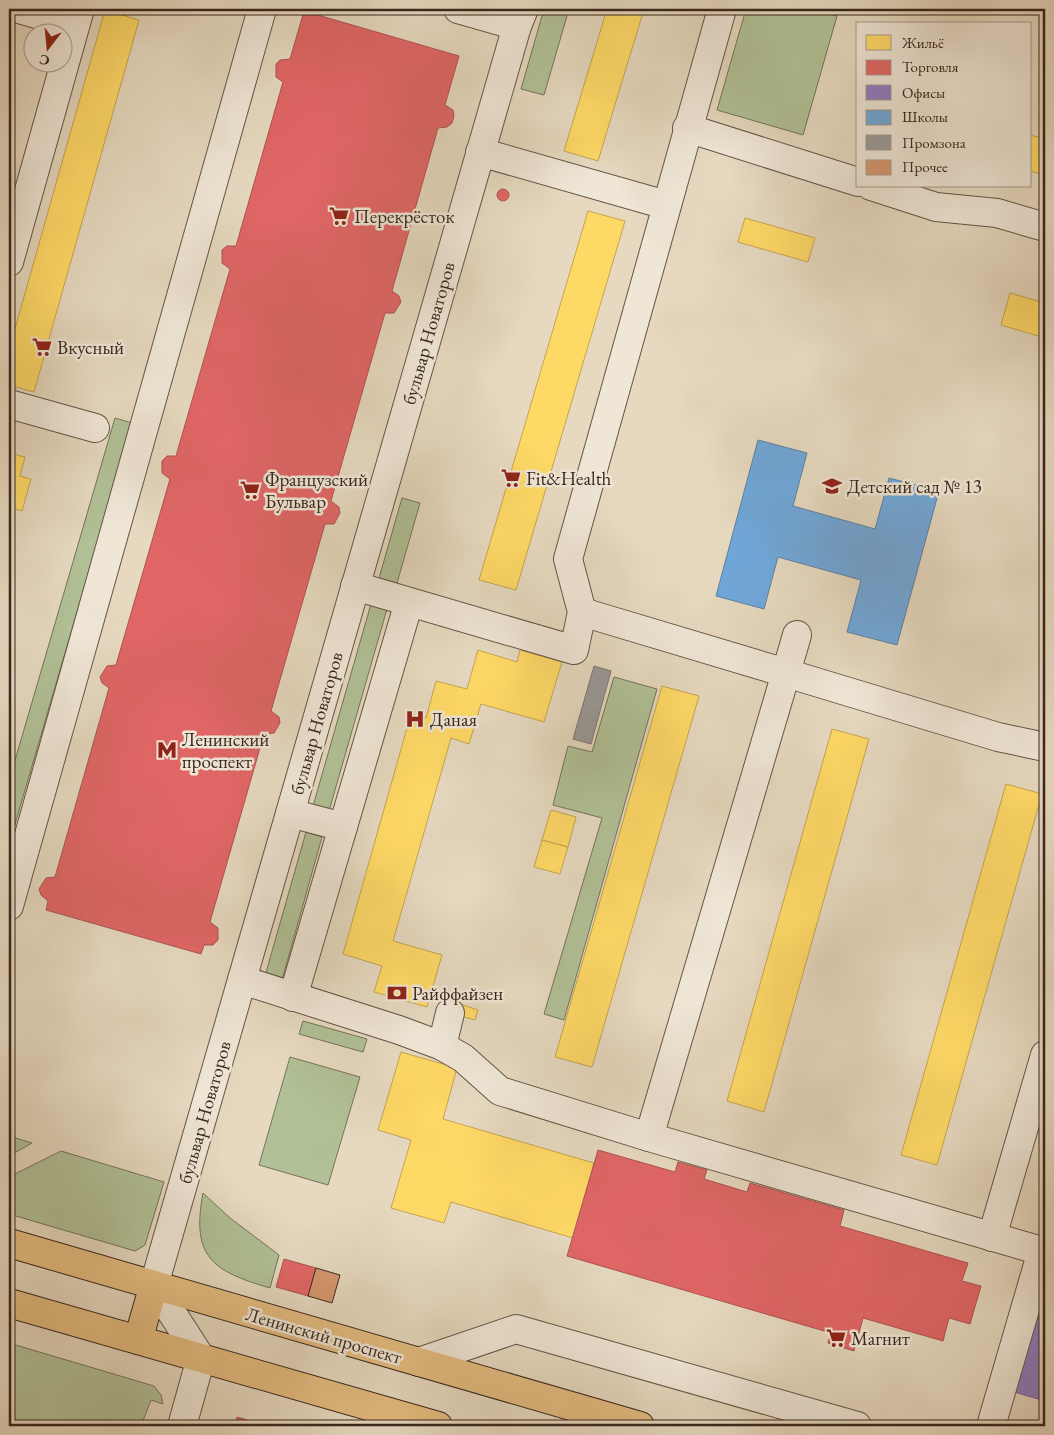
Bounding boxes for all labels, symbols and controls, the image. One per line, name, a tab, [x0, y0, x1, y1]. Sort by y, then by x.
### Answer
north arrow	[22, 22, 72, 72]
legend	[856, 22, 1032, 188]
text: Жильё	[901, 33, 944, 52]
text: С	[37, 50, 52, 71]
text: Торговля	[902, 57, 959, 76]
text: Офисы	[902, 83, 945, 102]
text: Школы	[902, 107, 948, 126]
text: Промзона	[902, 133, 966, 152]
text: Прочее	[902, 157, 948, 176]
place label: Перекрёсток	[354, 204, 455, 229]
supermarket icon: Перекрёсток	[328, 205, 350, 227]
street label: бульвар Новаторов	[396, 259, 461, 407]
place label: Вкусный	[57, 335, 124, 360]
supermarket icon: Вкусный	[31, 336, 53, 358]
place label: Fit&Health	[526, 466, 612, 491]
place label: Французский Бульвар	[265, 467, 368, 514]
supermarket icon: Fit&Health	[500, 467, 522, 489]
place label: Детский сад № 13	[847, 474, 982, 499]
school or university icon: Детский сад № 13	[821, 475, 843, 497]
supermarket icon: Французский Бульвар	[239, 479, 261, 501]
street label: бульвар Новаторов	[284, 649, 349, 797]
place label: Даная	[430, 707, 477, 732]
hospital icon: Даная	[404, 708, 426, 730]
place label: Ленинский проспект	[182, 727, 269, 774]
metro station icon: Ленинский проспект	[156, 739, 178, 761]
place label: Райффайзен	[412, 981, 503, 1006]
bank icon: Райффайзен	[386, 982, 408, 1004]
street label: бульвар Новаторов	[172, 1038, 237, 1186]
street label: Ленинский проспект	[243, 1301, 405, 1370]
place label: Магнит	[851, 1326, 910, 1351]
supermarket icon: Магнит	[825, 1327, 847, 1349]

